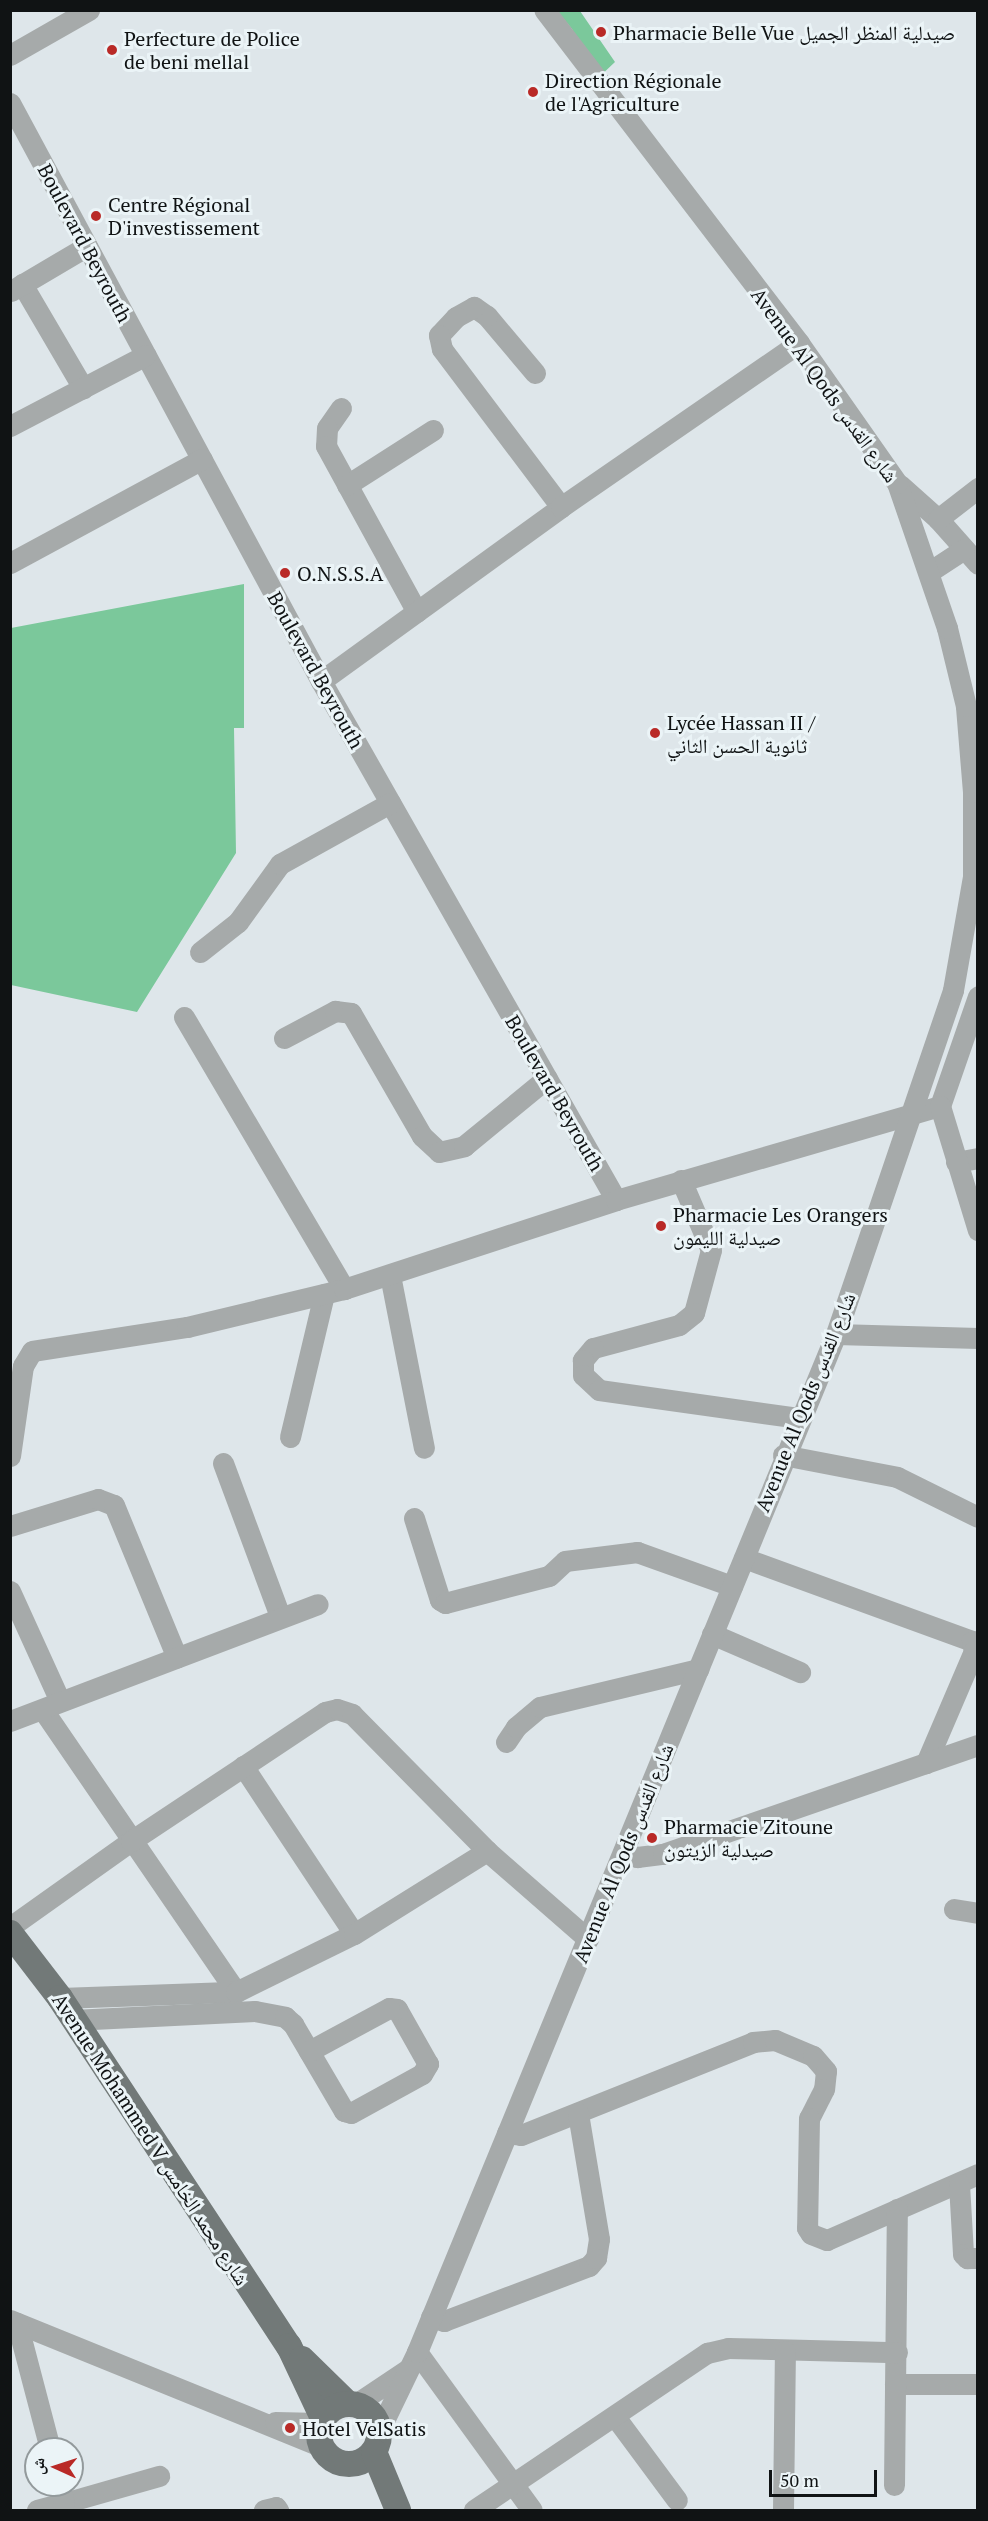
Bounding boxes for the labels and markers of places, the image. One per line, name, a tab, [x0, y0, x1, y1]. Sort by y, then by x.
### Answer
place label: Pharmacie Belle Vue صيدلية المنظر الجميل	[613, 20, 956, 44]
marker: Pharmacie Belle Vue صيدلية المنظر الجميل	[594, 25, 608, 39]
place label: Perfecture de Police de beni mellal	[124, 27, 300, 74]
marker: Perfecture de Police de beni mellal	[105, 43, 119, 57]
place label: Direction Régionale de l'Agriculture	[545, 68, 722, 115]
marker: Direction Régionale de l'Agriculture	[526, 85, 540, 99]
place label: Centre Régional D'investissement	[108, 192, 260, 239]
marker: Centre Régional D'investissement	[89, 209, 103, 223]
place label: O.N.S.S.A	[297, 561, 383, 585]
marker: O.N.S.S.A	[278, 566, 292, 580]
place label: Lycée Hassan II / ثانوية الحسن الثاني	[667, 710, 815, 757]
marker: Lycée Hassan II / ثانوية الحسن الثاني	[648, 726, 662, 740]
place label: Pharmacie Les Orangers صيدلية الليمون	[673, 1202, 888, 1249]
marker: Pharmacie Les Orangers صيدلية الليمون	[654, 1219, 668, 1233]
place label: Pharmacie Zitoune صيدلية الزيتون	[664, 1814, 833, 1861]
marker: Pharmacie Zitoune صيدلية الزيتون	[645, 1831, 659, 1845]
place label: Hotel VelSatis	[302, 2416, 427, 2440]
marker: Hotel VelSatis	[283, 2421, 297, 2435]

